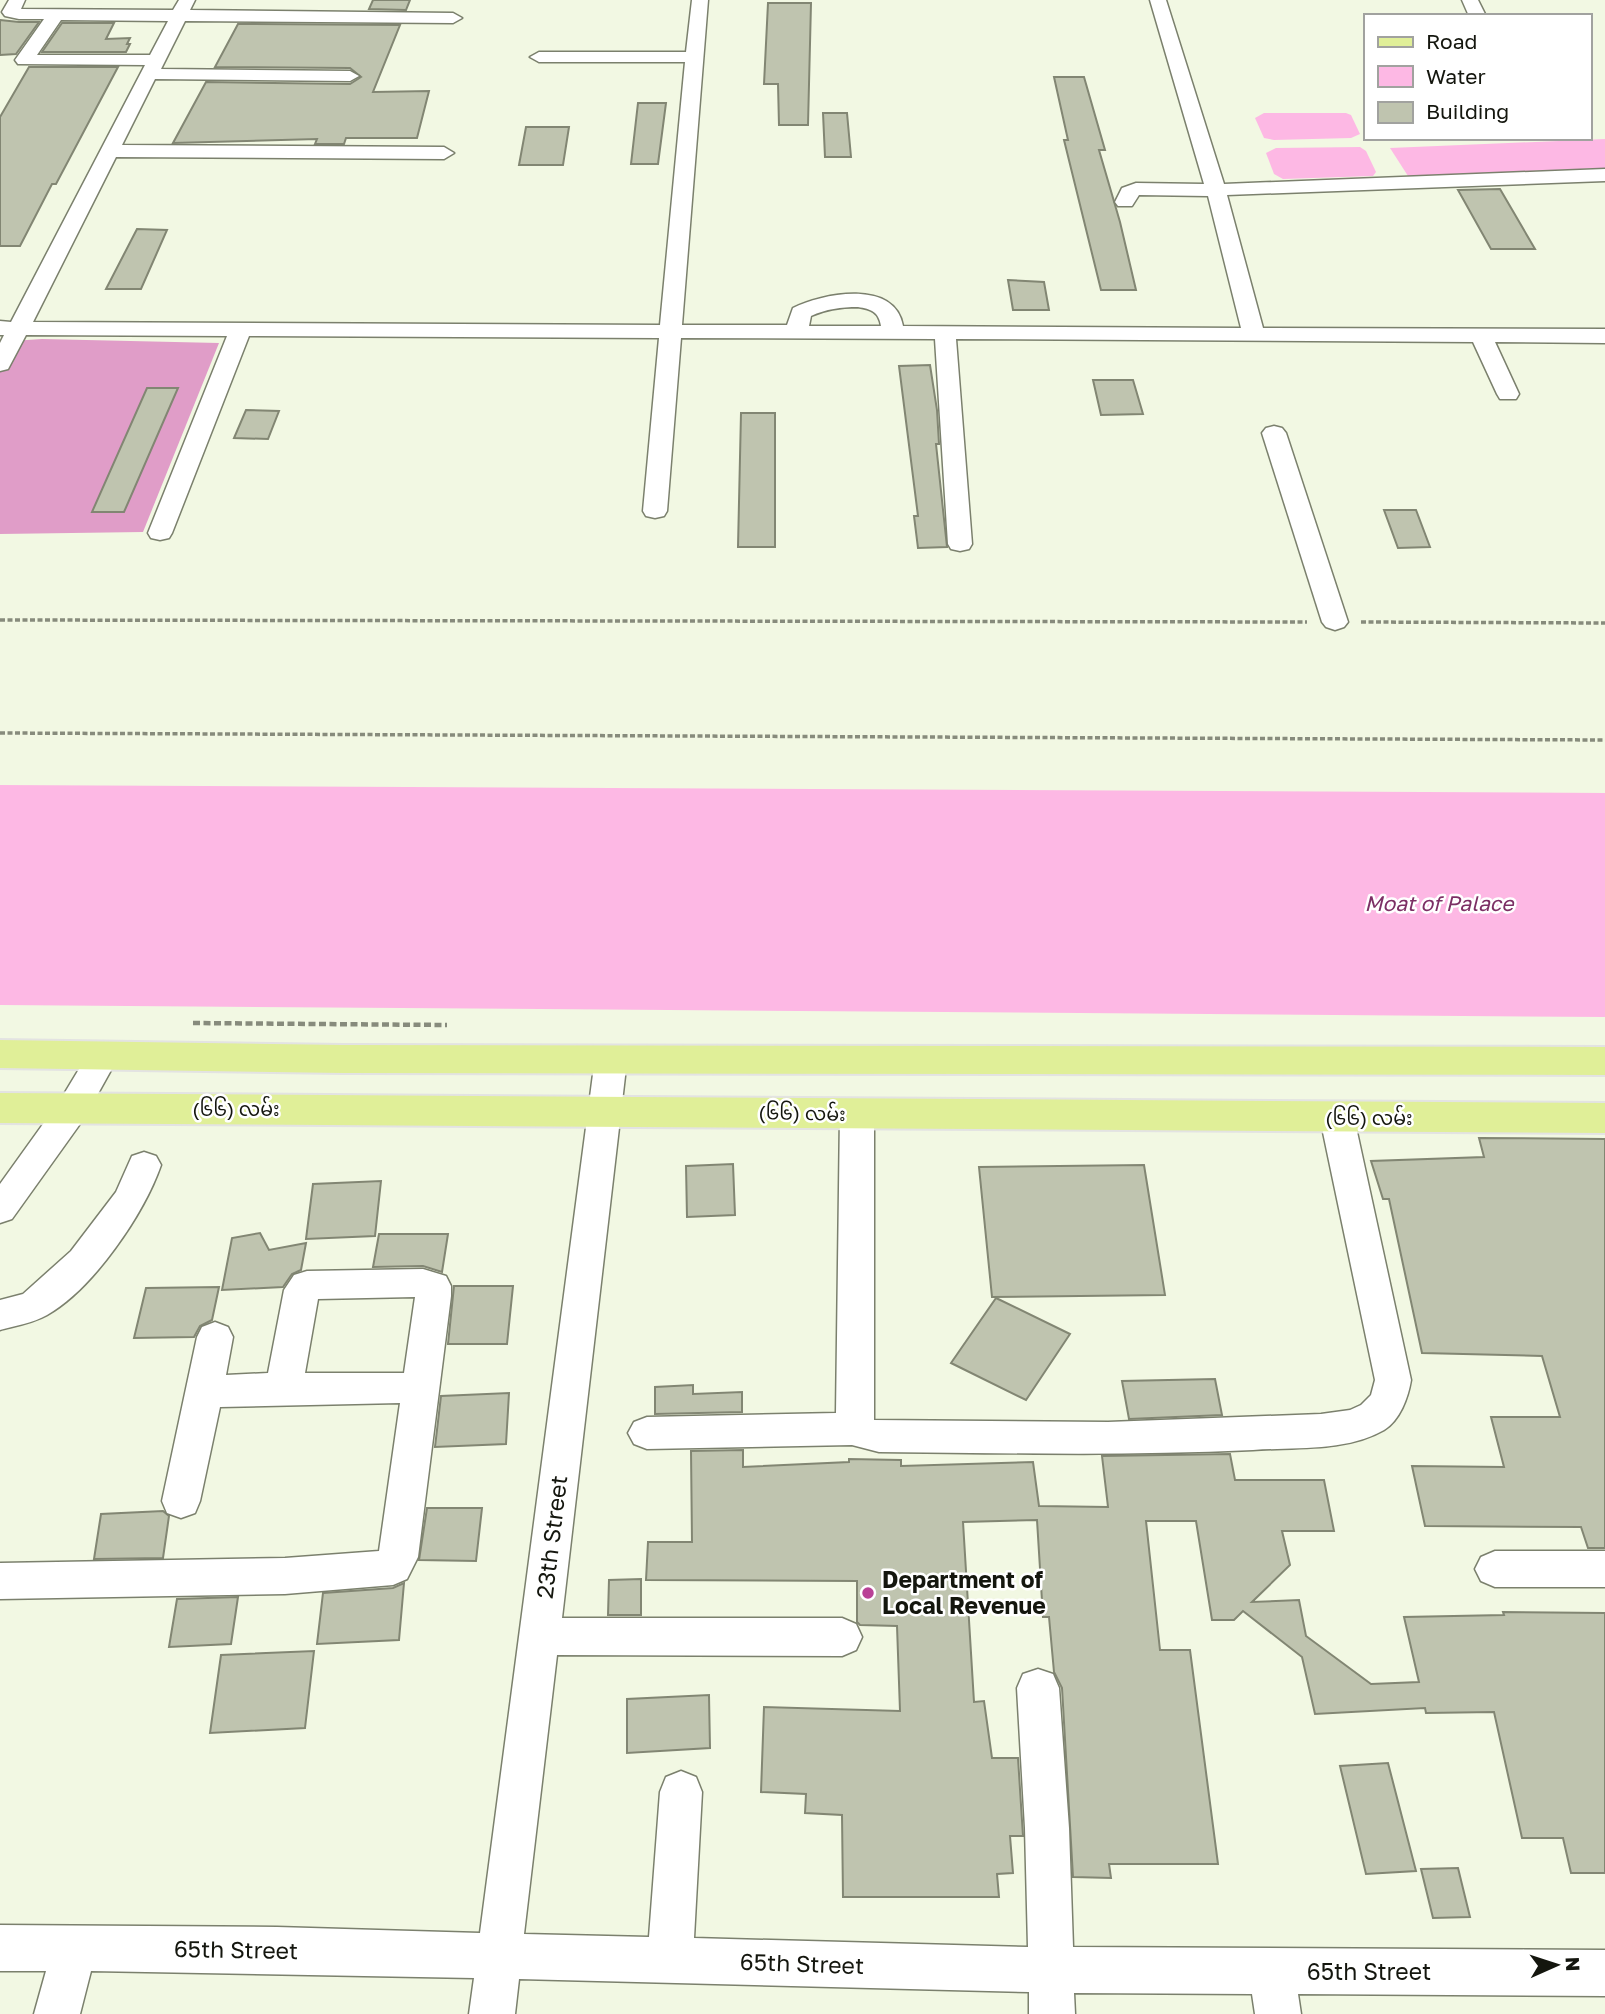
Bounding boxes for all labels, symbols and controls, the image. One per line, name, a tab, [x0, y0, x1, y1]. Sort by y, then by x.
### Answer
legend	[1364, 14, 1591, 140]
text: Road	[1426, 28, 1477, 54]
text: Water	[1426, 63, 1486, 89]
text: Building	[1426, 98, 1509, 124]
water label: Moat of Palace	[1365, 890, 1515, 916]
street label: (၆၆) လမ်း	[192, 1095, 280, 1120]
street label: (၆၆) လမ်း	[758, 1098, 846, 1125]
street label: (၆၆) လမ်း	[1325, 1104, 1413, 1129]
street label: 23th Street	[530, 1474, 572, 1600]
place label: Department of Local Revenue	[882, 1565, 1046, 1619]
marker: Department of Local Revenue	[860, 1585, 876, 1601]
north arrow	[1521, 1930, 1591, 2000]
street label: 65th Street	[174, 1934, 298, 1964]
street label: 65th Street	[739, 1947, 865, 1979]
text: N	[1562, 1956, 1585, 1972]
street label: 65th Street	[1307, 1957, 1431, 1985]

